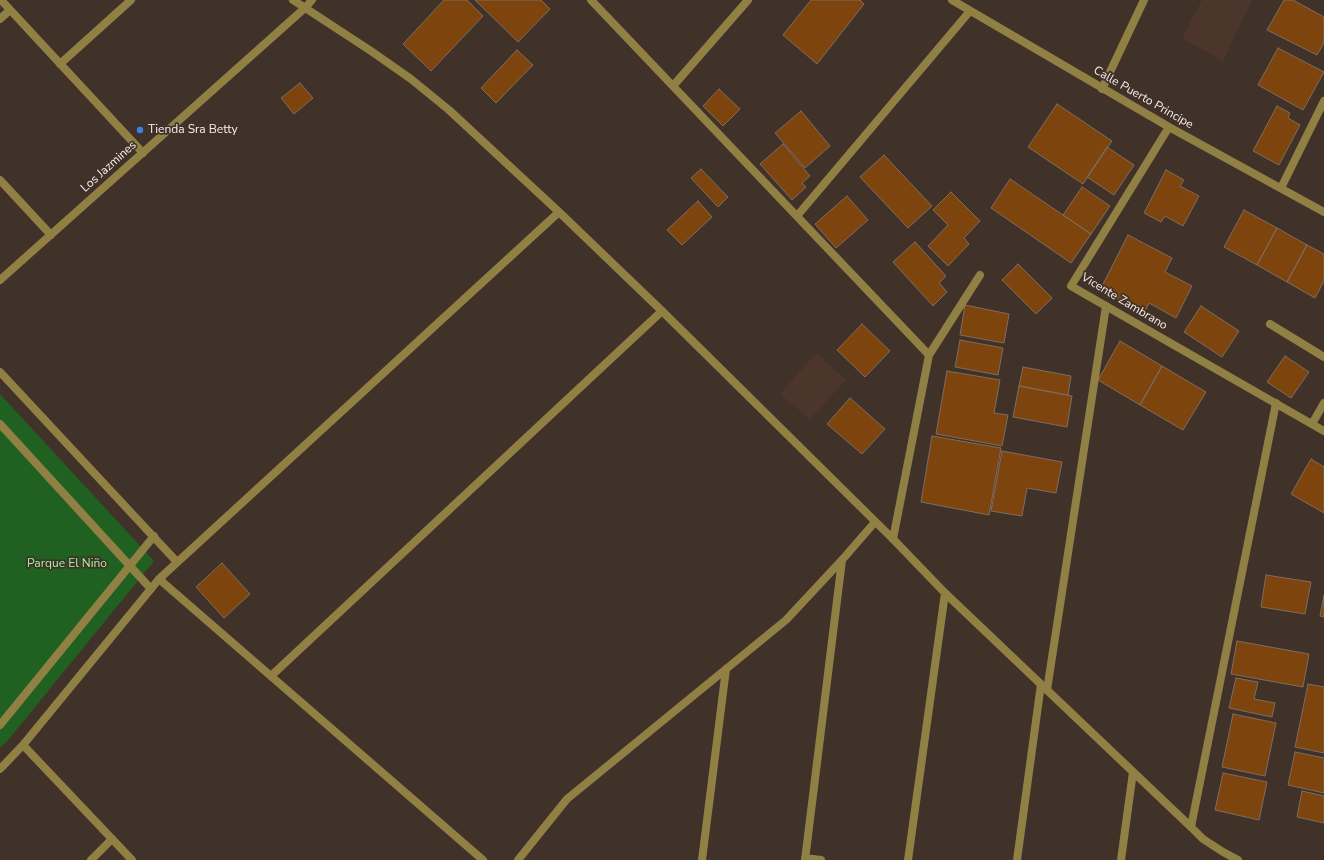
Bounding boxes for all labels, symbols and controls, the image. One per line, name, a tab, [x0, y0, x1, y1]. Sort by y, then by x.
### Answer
street label: Calle Puerto Principe	[1090, 64, 1196, 132]
place label: Tienda Sra Betty	[148, 123, 238, 137]
marker: Tienda Sra Betty	[135, 125, 145, 135]
street label: Los Jazmines	[78, 138, 140, 196]
street label: Vicente Zambrano	[1078, 271, 1170, 333]
park label: Parque El Niño	[27, 557, 107, 571]

